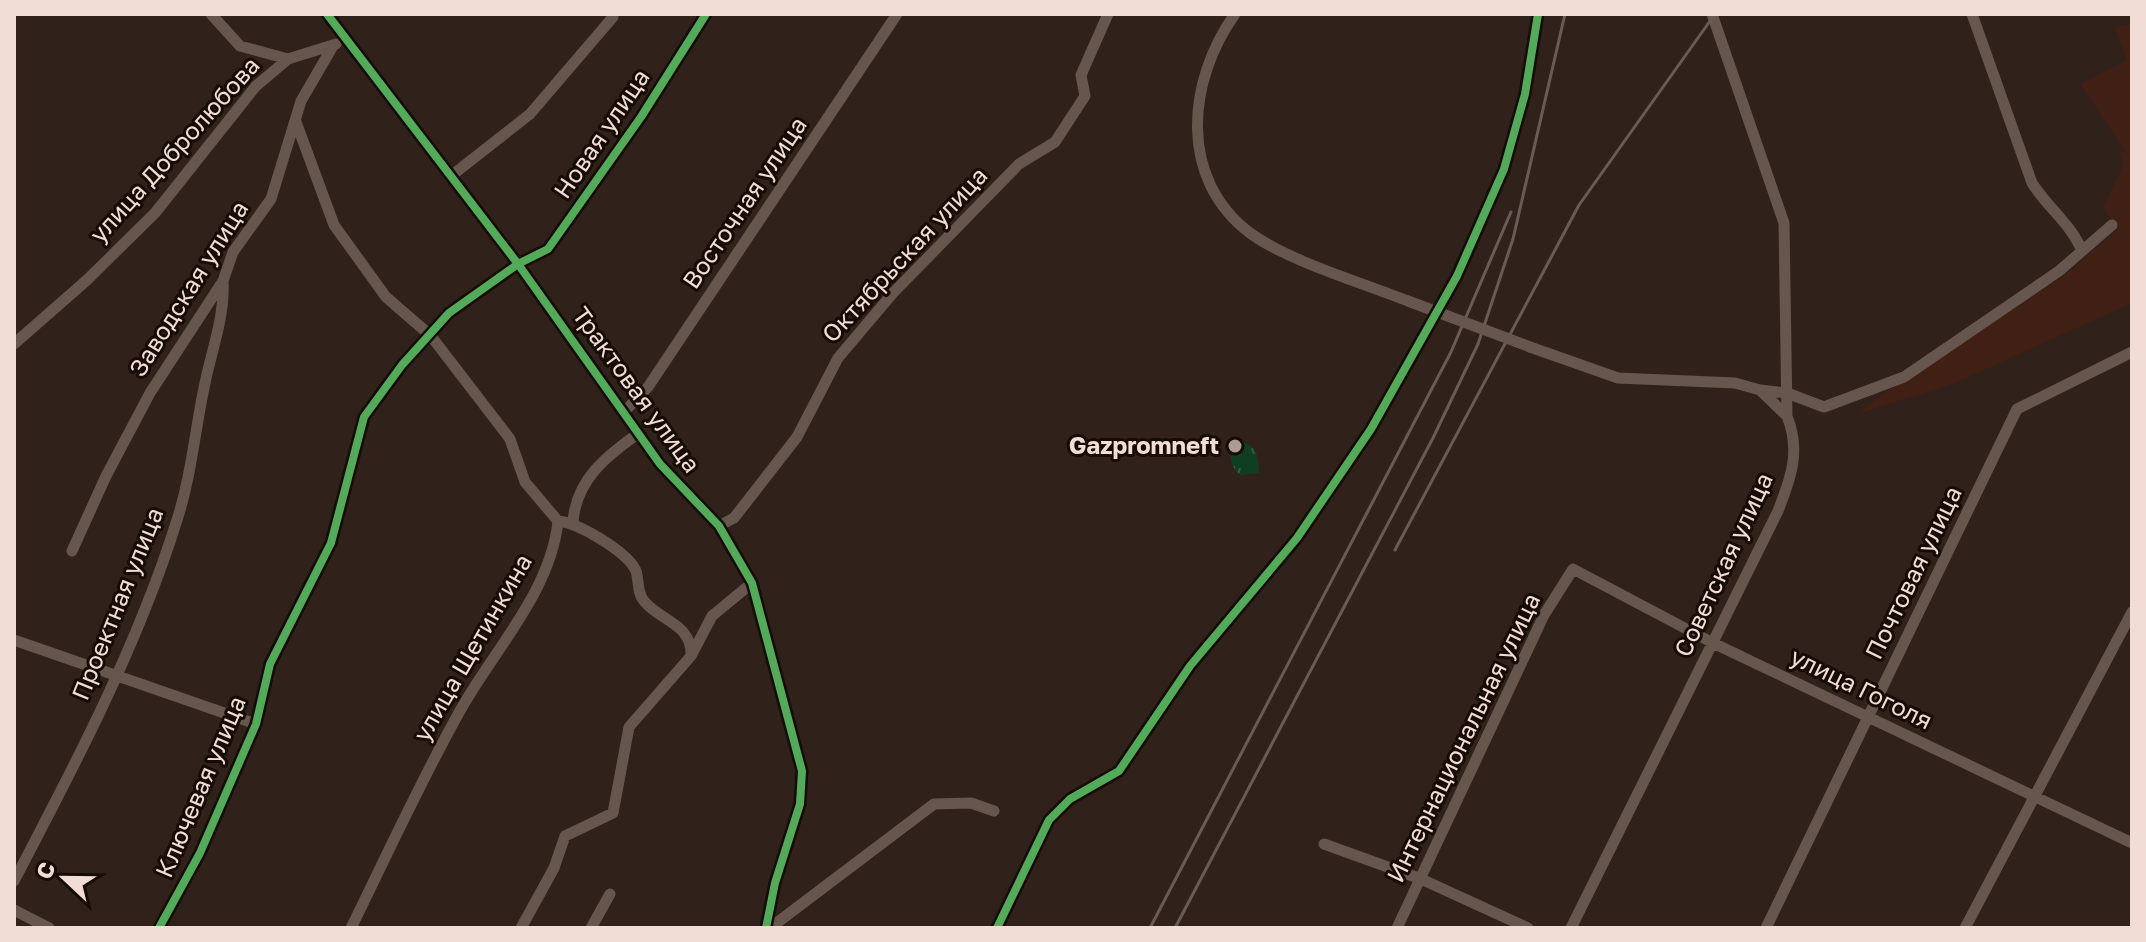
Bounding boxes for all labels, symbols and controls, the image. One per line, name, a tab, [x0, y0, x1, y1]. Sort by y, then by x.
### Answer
street label: улица Добролюбова	[83, 50, 265, 248]
street label: Новая улица	[547, 63, 655, 203]
street label: Восточная улица	[676, 111, 812, 294]
street label: Октябрьская улица	[815, 160, 993, 348]
street label: Заводская улица	[122, 195, 253, 381]
street label: Трактовая улица	[567, 301, 707, 478]
place label: Gazpromneft	[1069, 430, 1219, 459]
marker: Gazpromneft	[1226, 437, 1244, 455]
street label: Советская улица	[1667, 468, 1778, 661]
street label: Почтовая улица	[1858, 481, 1967, 664]
street label: Проектная улица	[65, 503, 168, 704]
street label: улица Щетинкина	[406, 548, 537, 746]
street label: Интернациональная улица	[1380, 588, 1545, 887]
street label: улица Гоголя	[1786, 641, 1937, 734]
street label: Ключевая улица	[148, 691, 251, 881]
north arrow	[24, 838, 104, 918]
text: С	[30, 858, 60, 883]

